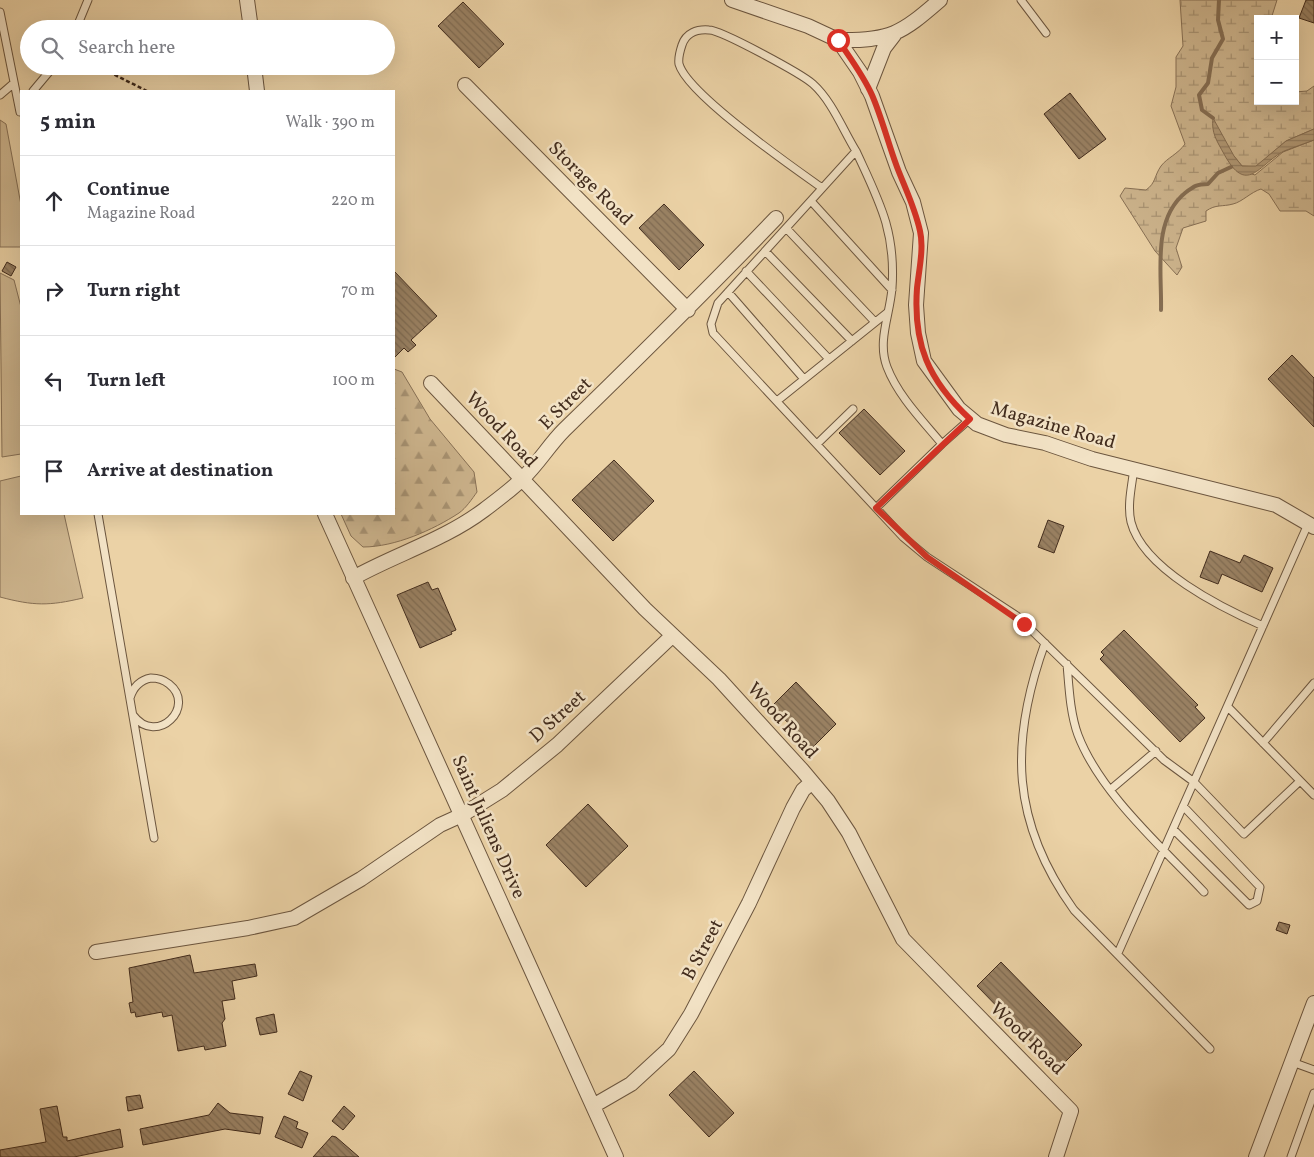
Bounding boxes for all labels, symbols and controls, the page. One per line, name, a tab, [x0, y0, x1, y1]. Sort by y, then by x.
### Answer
map controls	[1254, 15, 1299, 105]
button: +	[1254, 15, 1299, 60]
search box	[20, 20, 395, 75]
route start	[827, 29, 850, 52]
icon: search	[38, 34, 66, 62]
text: Search here	[78, 35, 175, 61]
button: −	[1254, 60, 1299, 105]
text: 5 min	[40, 108, 96, 137]
text: Walk · 390 m	[286, 112, 375, 134]
street label: Storage Road	[542, 136, 638, 232]
text: Continue	[87, 177, 170, 203]
icon: ahead	[40, 187, 68, 215]
text: 220 m	[331, 190, 375, 212]
text: Magazine Road	[87, 203, 195, 225]
icon: right	[40, 277, 68, 305]
text: Turn right	[87, 278, 180, 304]
text: 70 m	[341, 280, 375, 302]
icon: left	[40, 367, 68, 395]
text: Turn left	[87, 368, 166, 394]
text: 100 m	[332, 370, 375, 392]
street label: E Street	[534, 372, 598, 436]
street label: Wood Road	[459, 386, 543, 474]
street label: Magazine Road	[988, 396, 1118, 456]
icon: arrive	[40, 457, 68, 485]
text: Arrive at destination	[87, 458, 273, 484]
route end	[1013, 613, 1036, 636]
street label: Wood Road	[740, 677, 824, 765]
street label: D Street	[524, 685, 592, 749]
street label: Saint Juliens Drive	[445, 751, 531, 903]
street label: B Street	[676, 915, 730, 985]
street label: Wood Road	[984, 997, 1070, 1081]

